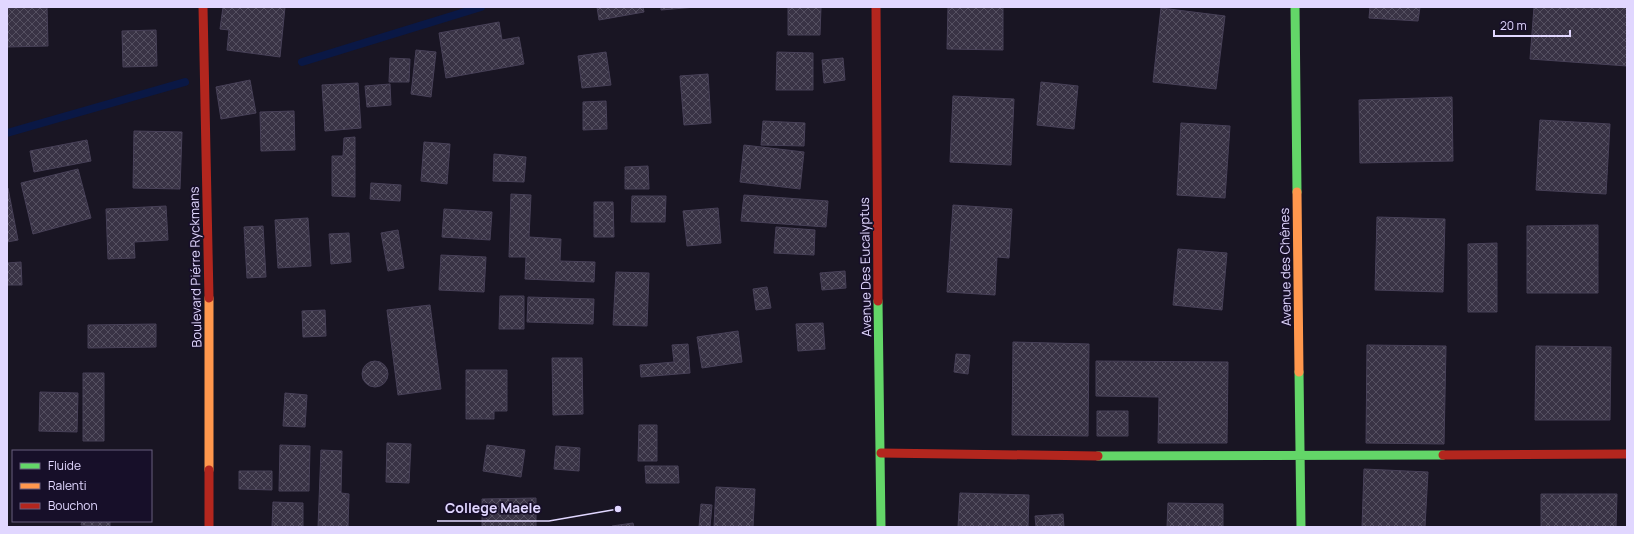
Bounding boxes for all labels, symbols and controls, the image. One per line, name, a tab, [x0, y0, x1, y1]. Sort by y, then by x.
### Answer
scale bar	[1494, 12, 1570, 38]
text: 20 m	[1500, 17, 1527, 34]
street label: Boulevard Piérre Ryckmans	[185, 186, 205, 348]
street label: Avenue Des Eucalyptus	[855, 197, 875, 337]
street label: Avenue des Chênes	[1275, 208, 1295, 326]
legend	[12, 450, 152, 522]
text: Fluide	[48, 457, 81, 474]
text: Ralenti	[48, 477, 87, 494]
callout: College Maele	[437, 495, 549, 521]
text: Bouchon	[48, 497, 98, 514]
text: College Maele	[445, 498, 541, 517]

